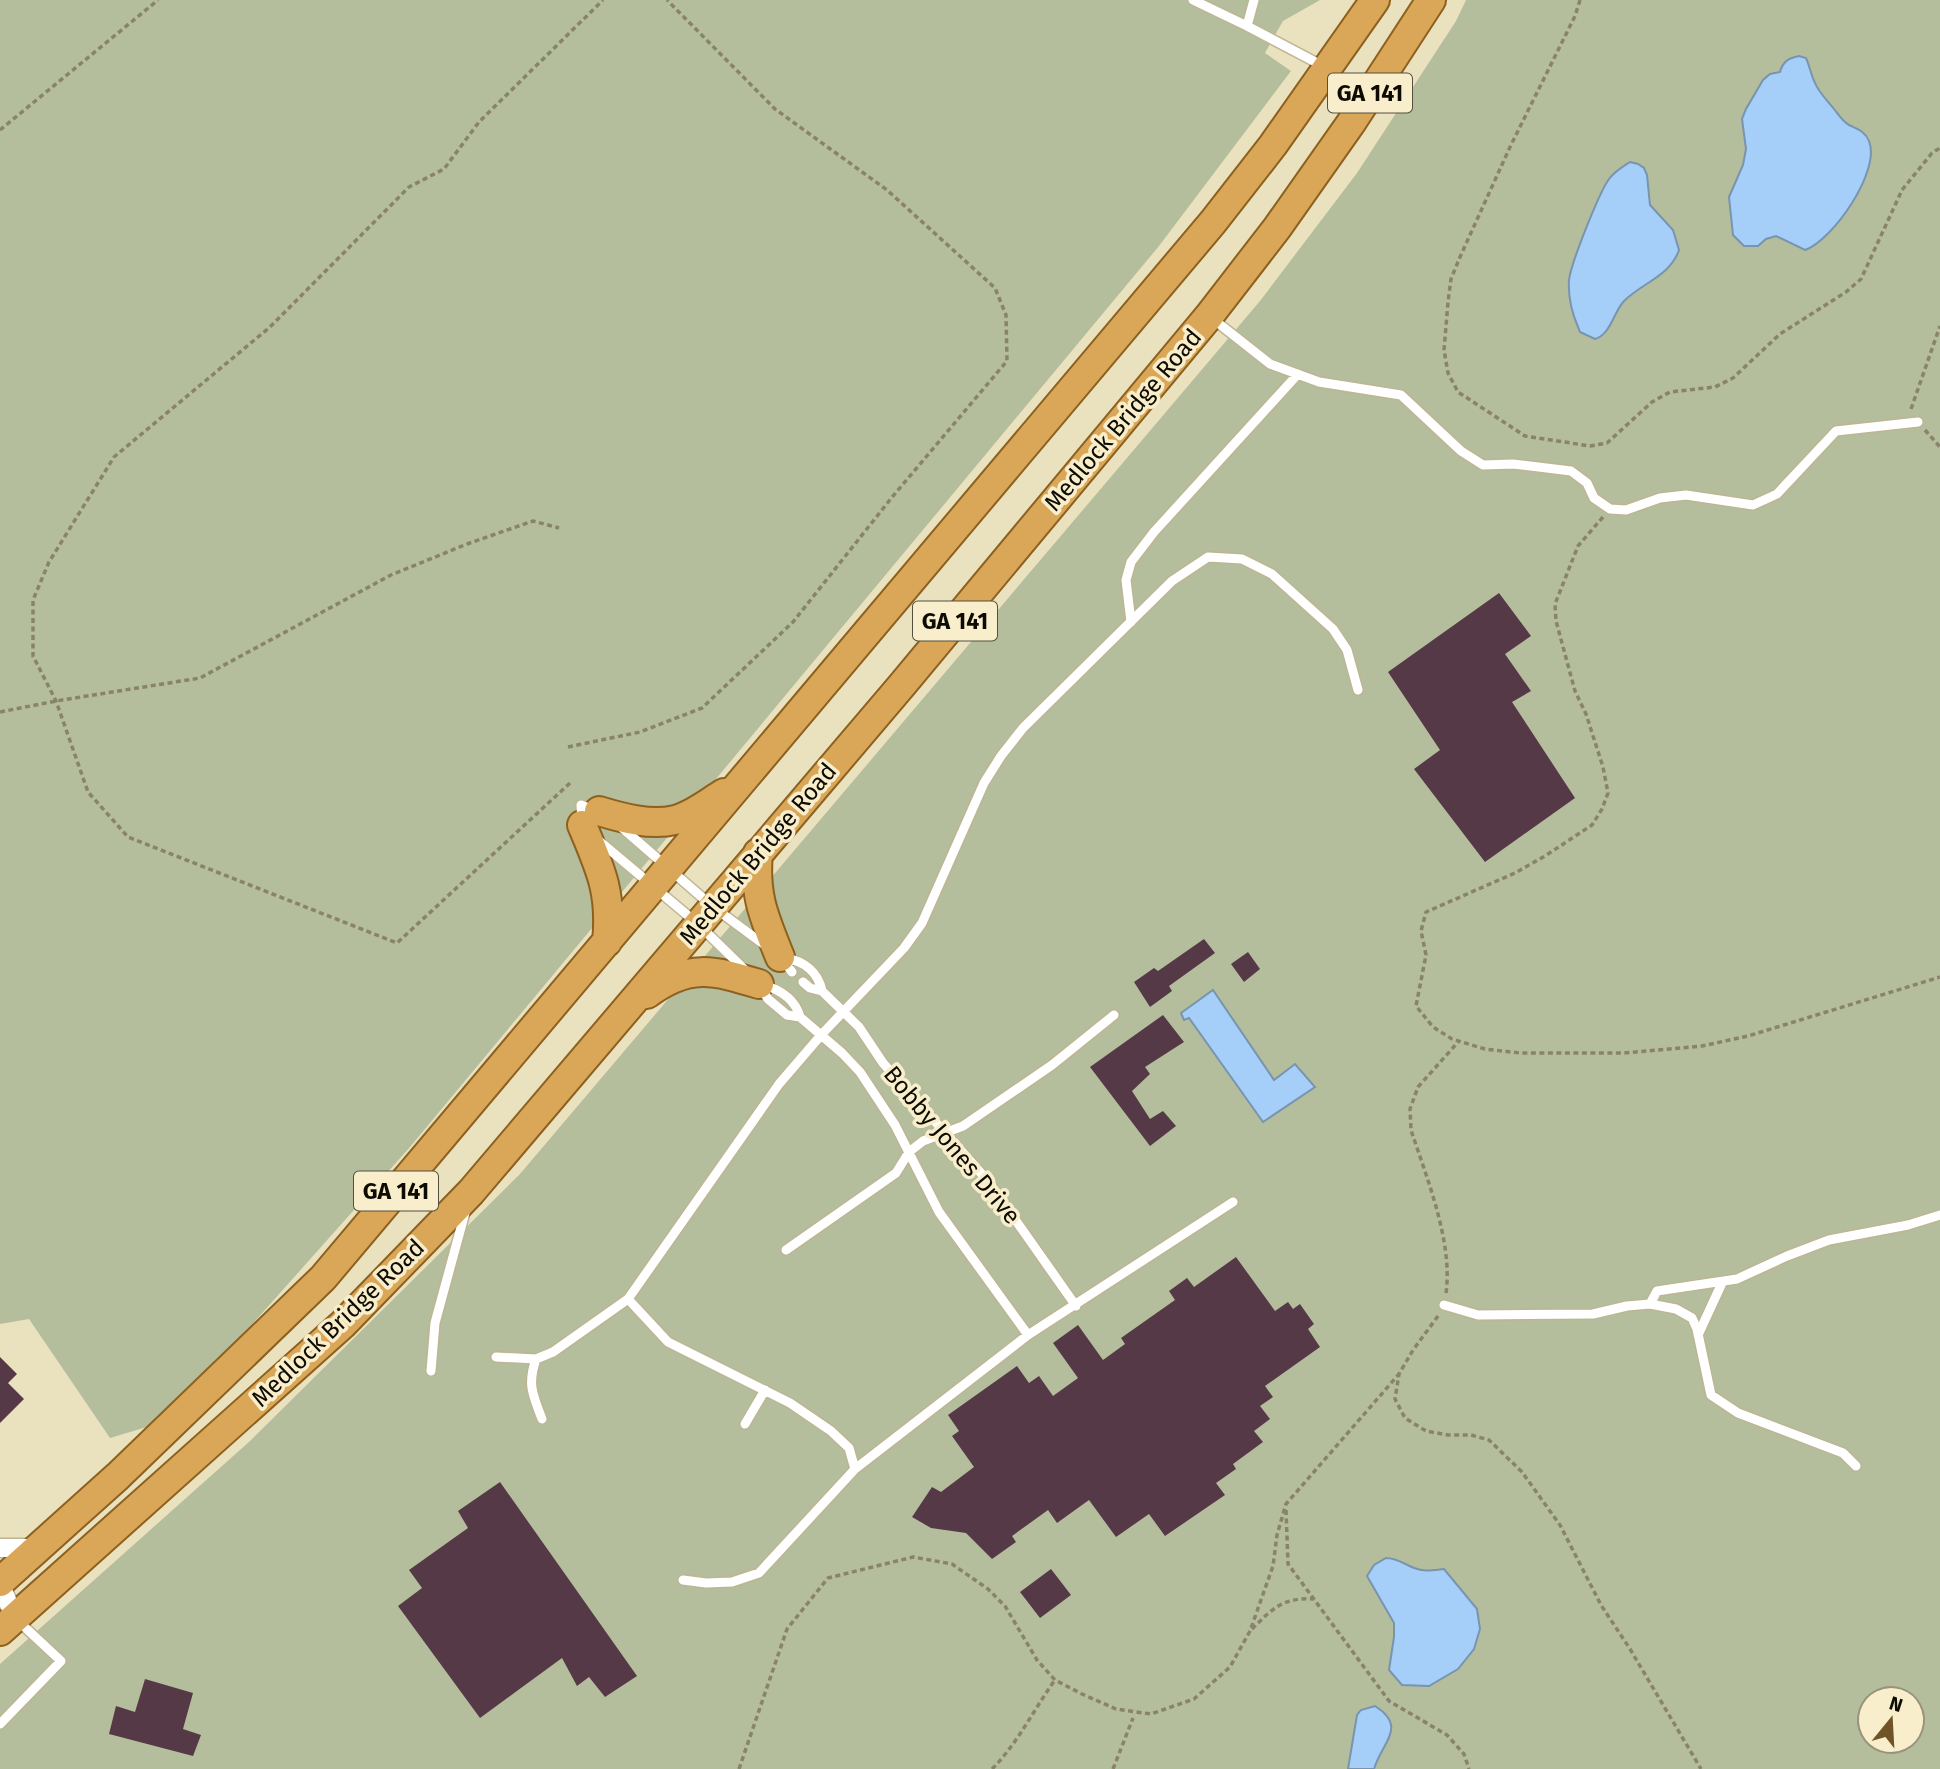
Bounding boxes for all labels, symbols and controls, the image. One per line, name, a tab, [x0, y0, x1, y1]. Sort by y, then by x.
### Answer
road number: GA 141	[1328, 74, 1412, 113]
street label: Medlock Bridge Road	[1039, 323, 1207, 517]
road number: GA 141	[913, 601, 997, 640]
street label: Medlock Bridge Road	[674, 757, 842, 951]
street label: Bobby Jones Drive	[878, 1060, 1026, 1230]
road number: GA 141	[354, 1172, 438, 1210]
street label: Medlock Bridge Road	[246, 1233, 430, 1413]
north arrow	[1856, 1685, 1926, 1755]
text: N	[1887, 1691, 1906, 1717]

